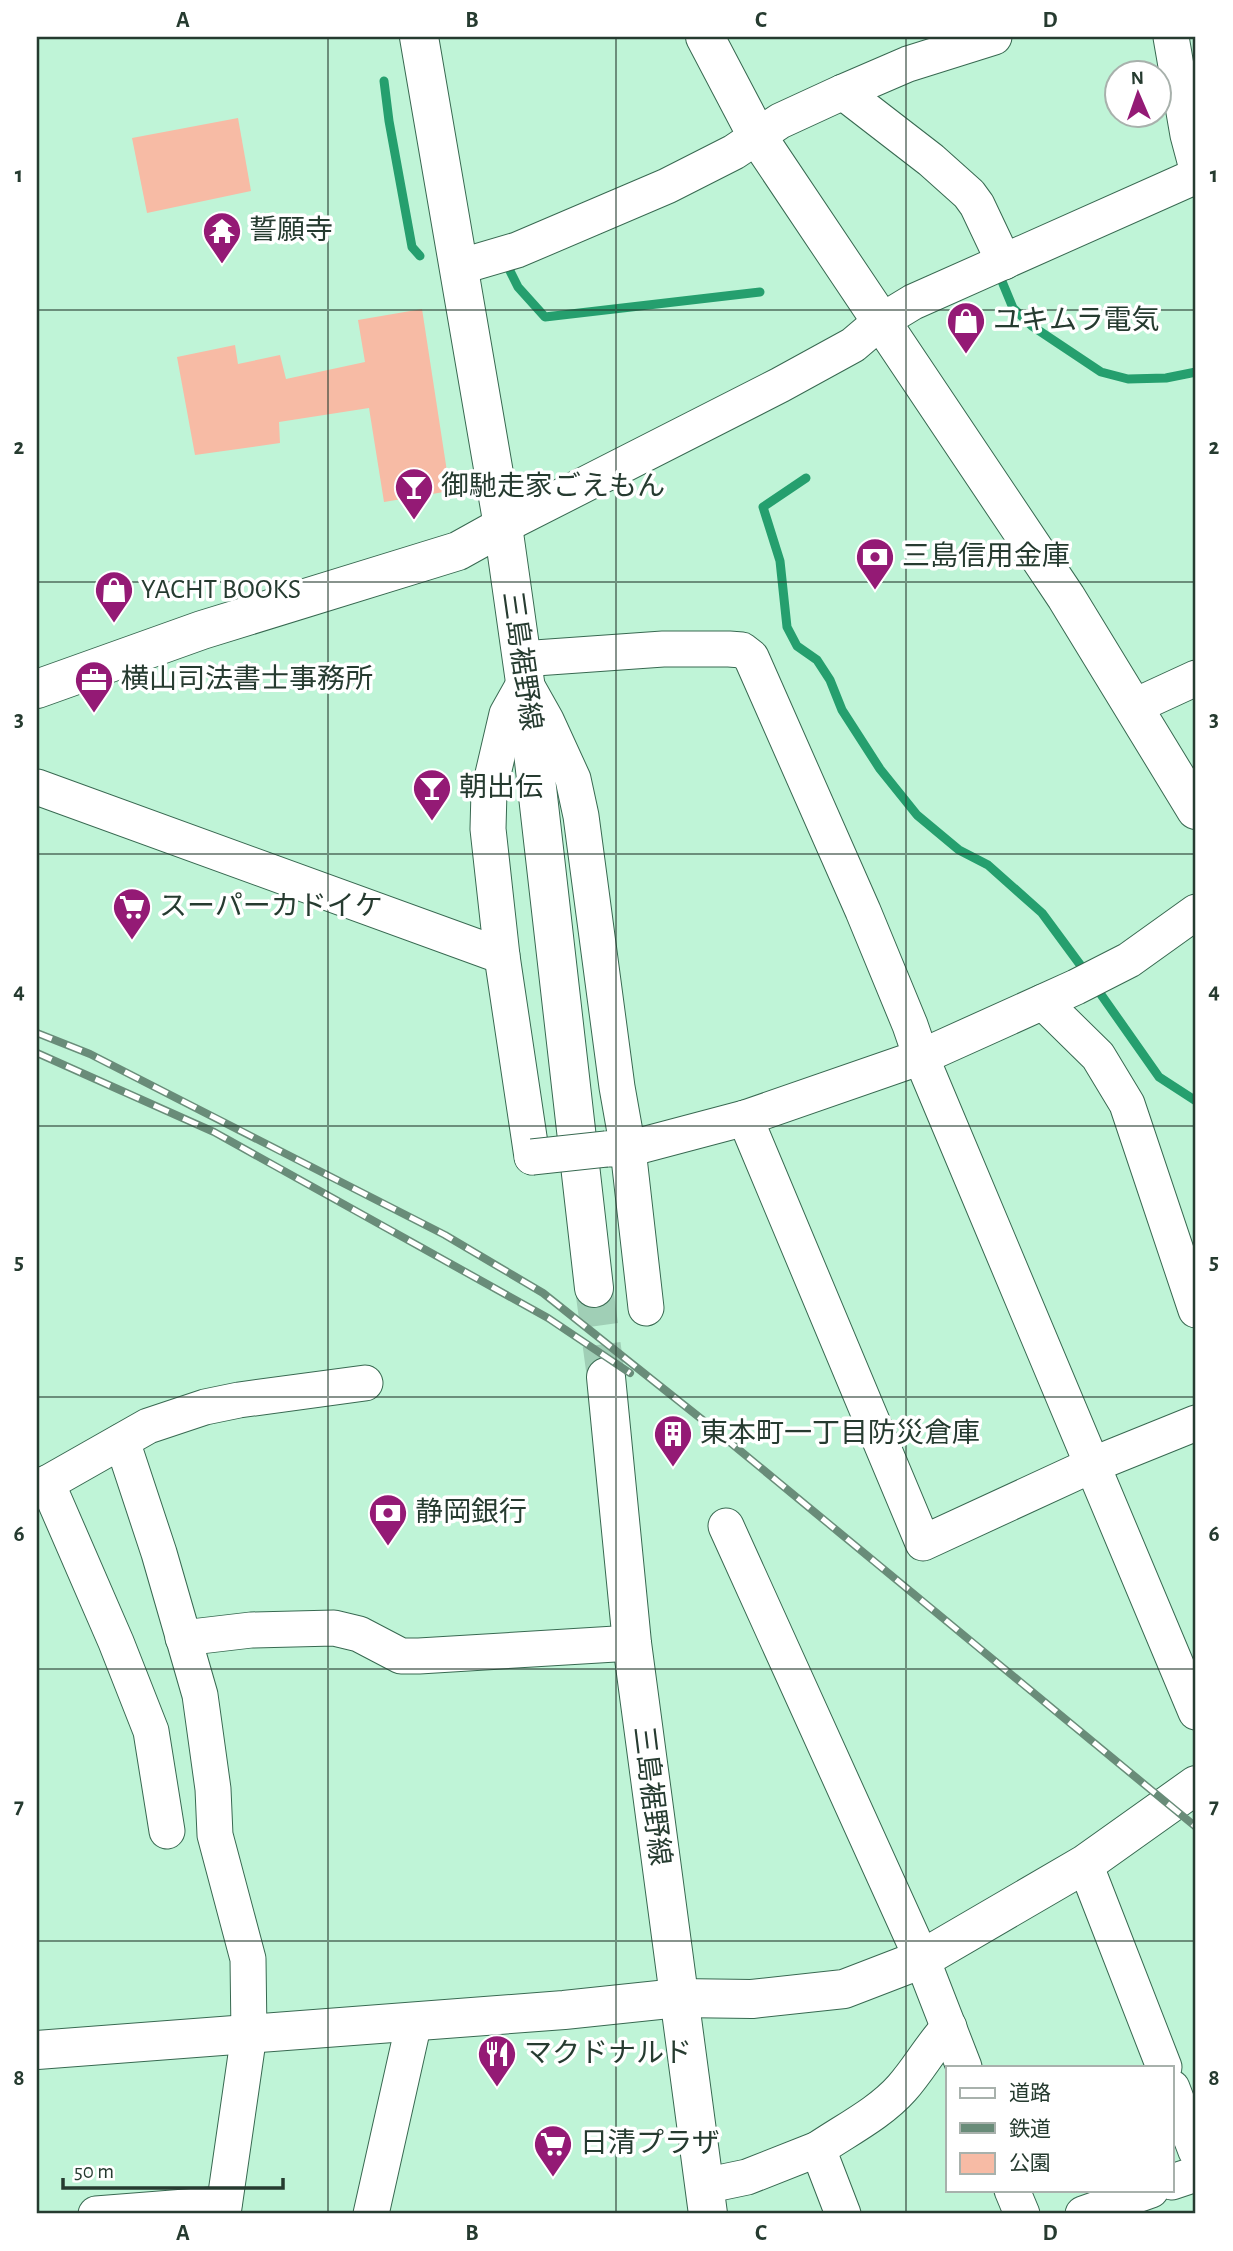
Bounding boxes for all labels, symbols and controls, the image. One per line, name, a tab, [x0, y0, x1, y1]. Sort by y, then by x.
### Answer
text: A	[176, 9, 190, 32]
text: B	[465, 9, 479, 32]
text: C	[755, 9, 767, 32]
text: D	[1042, 9, 1058, 32]
north arrow	[1104, 60, 1174, 130]
text: N	[1131, 69, 1144, 88]
text: 1	[15, 164, 23, 187]
text: 1	[1210, 164, 1218, 187]
temple icon: 誓願寺	[201, 210, 243, 265]
place label: 誓願寺	[249, 215, 333, 245]
shop icon: ユキムラ電気	[945, 300, 987, 355]
place label: ユキムラ電気	[993, 305, 1160, 335]
text: 2	[14, 436, 25, 459]
text: 2	[1209, 436, 1220, 459]
bar icon: 御馳走家ごえもん	[393, 466, 435, 521]
place label: 御馳走家ごえもん	[441, 471, 665, 501]
bank icon: 三島信用金庫	[854, 536, 896, 591]
place label: 三島信用金庫	[902, 541, 1070, 571]
shop icon: YACHT BOOKS	[93, 569, 135, 624]
place label: YACHT BOOKS	[141, 576, 301, 604]
street label: 三島裾野線	[497, 589, 547, 732]
office icon: 横山司法書士事務所	[73, 659, 115, 714]
place label: 横山司法書士事務所	[121, 664, 373, 694]
text: 3	[14, 708, 24, 731]
text: 3	[1209, 708, 1219, 731]
bar icon: 朝出伝	[411, 767, 453, 822]
place label: 朝出伝	[459, 772, 543, 802]
supermarket icon: スーパーカドイケ	[111, 886, 153, 941]
place label: スーパーカドイケ	[159, 892, 383, 921]
text: 4	[13, 980, 25, 1003]
text: 4	[1208, 980, 1220, 1003]
text: 5	[14, 1251, 24, 1274]
text: 5	[1209, 1251, 1219, 1274]
building icon: 東本町一丁目防災倉庫	[652, 1413, 694, 1468]
place label: 東本町一丁目防災倉庫	[700, 1418, 980, 1448]
bank icon: 静岡銀行	[367, 1492, 409, 1547]
place label: 静岡銀行	[415, 1497, 527, 1527]
text: 6	[13, 1523, 25, 1546]
text: 6	[1208, 1523, 1220, 1546]
street label: 三島裾野線	[629, 1725, 675, 1867]
text: 7	[14, 1795, 24, 1818]
text: 7	[1209, 1795, 1219, 1818]
restaurant icon: マクドナルド	[476, 2033, 518, 2088]
place label: マクドナルド	[524, 2039, 692, 2068]
legend	[946, 2066, 1174, 2192]
text: 8	[13, 2067, 25, 2090]
text: 8	[1208, 2067, 1220, 2090]
text: 道路	[1009, 2082, 1051, 2104]
text: 鉄道	[1009, 2118, 1051, 2140]
supermarket icon: 日清プラザ	[532, 2123, 574, 2178]
place label: 日清プラザ	[580, 2128, 720, 2158]
scale bar	[63, 2146, 284, 2190]
text: 公園	[1009, 2153, 1051, 2174]
text: 50 m	[74, 2161, 114, 2182]
text: A	[176, 2222, 190, 2245]
text: B	[465, 2222, 479, 2245]
text: C	[755, 2222, 767, 2245]
text: D	[1042, 2222, 1058, 2245]

